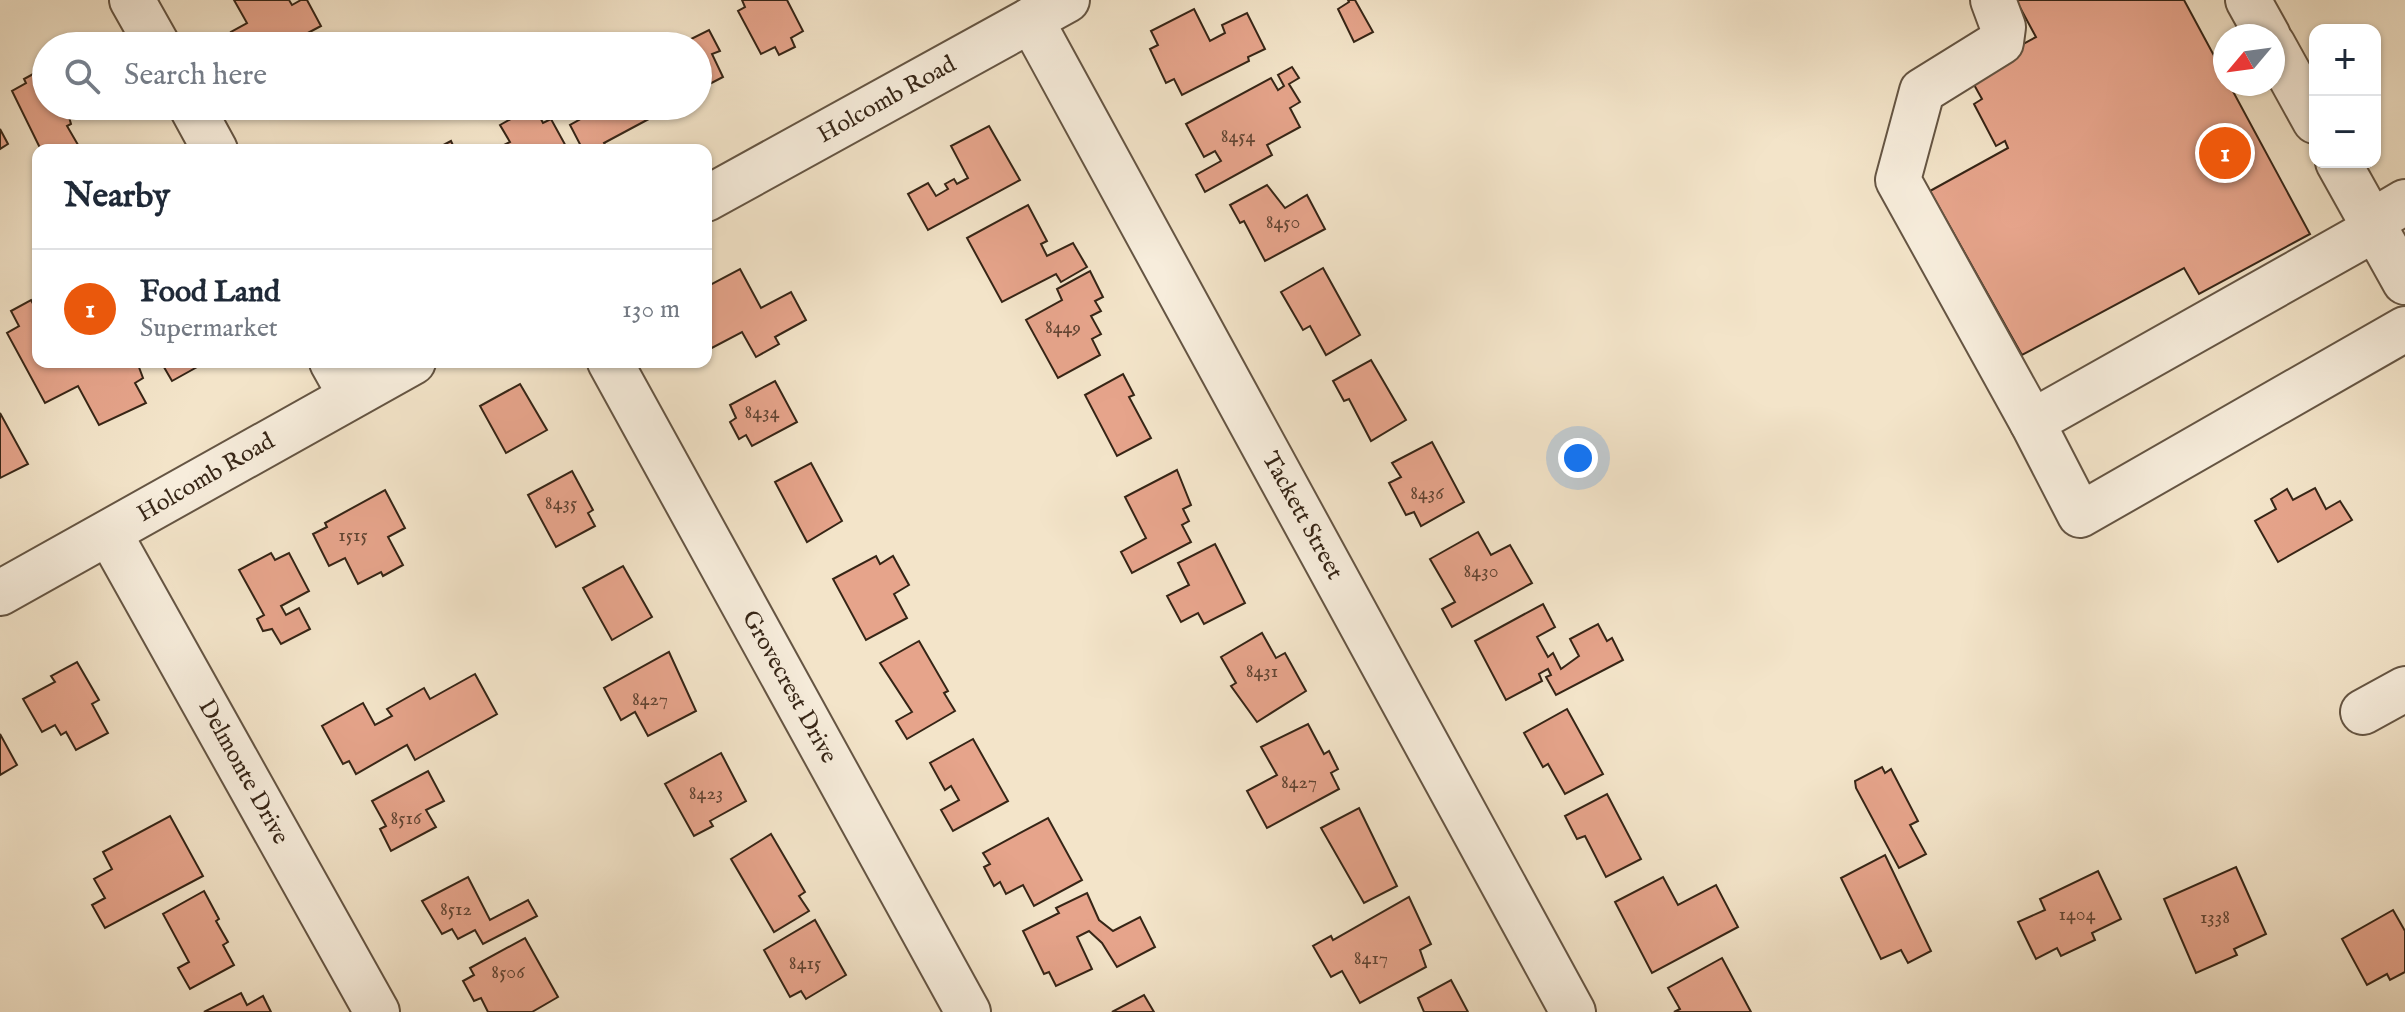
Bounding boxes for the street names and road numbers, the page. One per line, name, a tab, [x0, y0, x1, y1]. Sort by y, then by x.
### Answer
street label: Holcomb Road	[812, 49, 962, 151]
street label: Holcomb Road	[132, 426, 280, 530]
street label: Tackett Street	[1254, 447, 1350, 585]
street label: Grovecrest Drive	[734, 605, 844, 769]
street label: Delmonte Drive	[190, 694, 296, 850]

